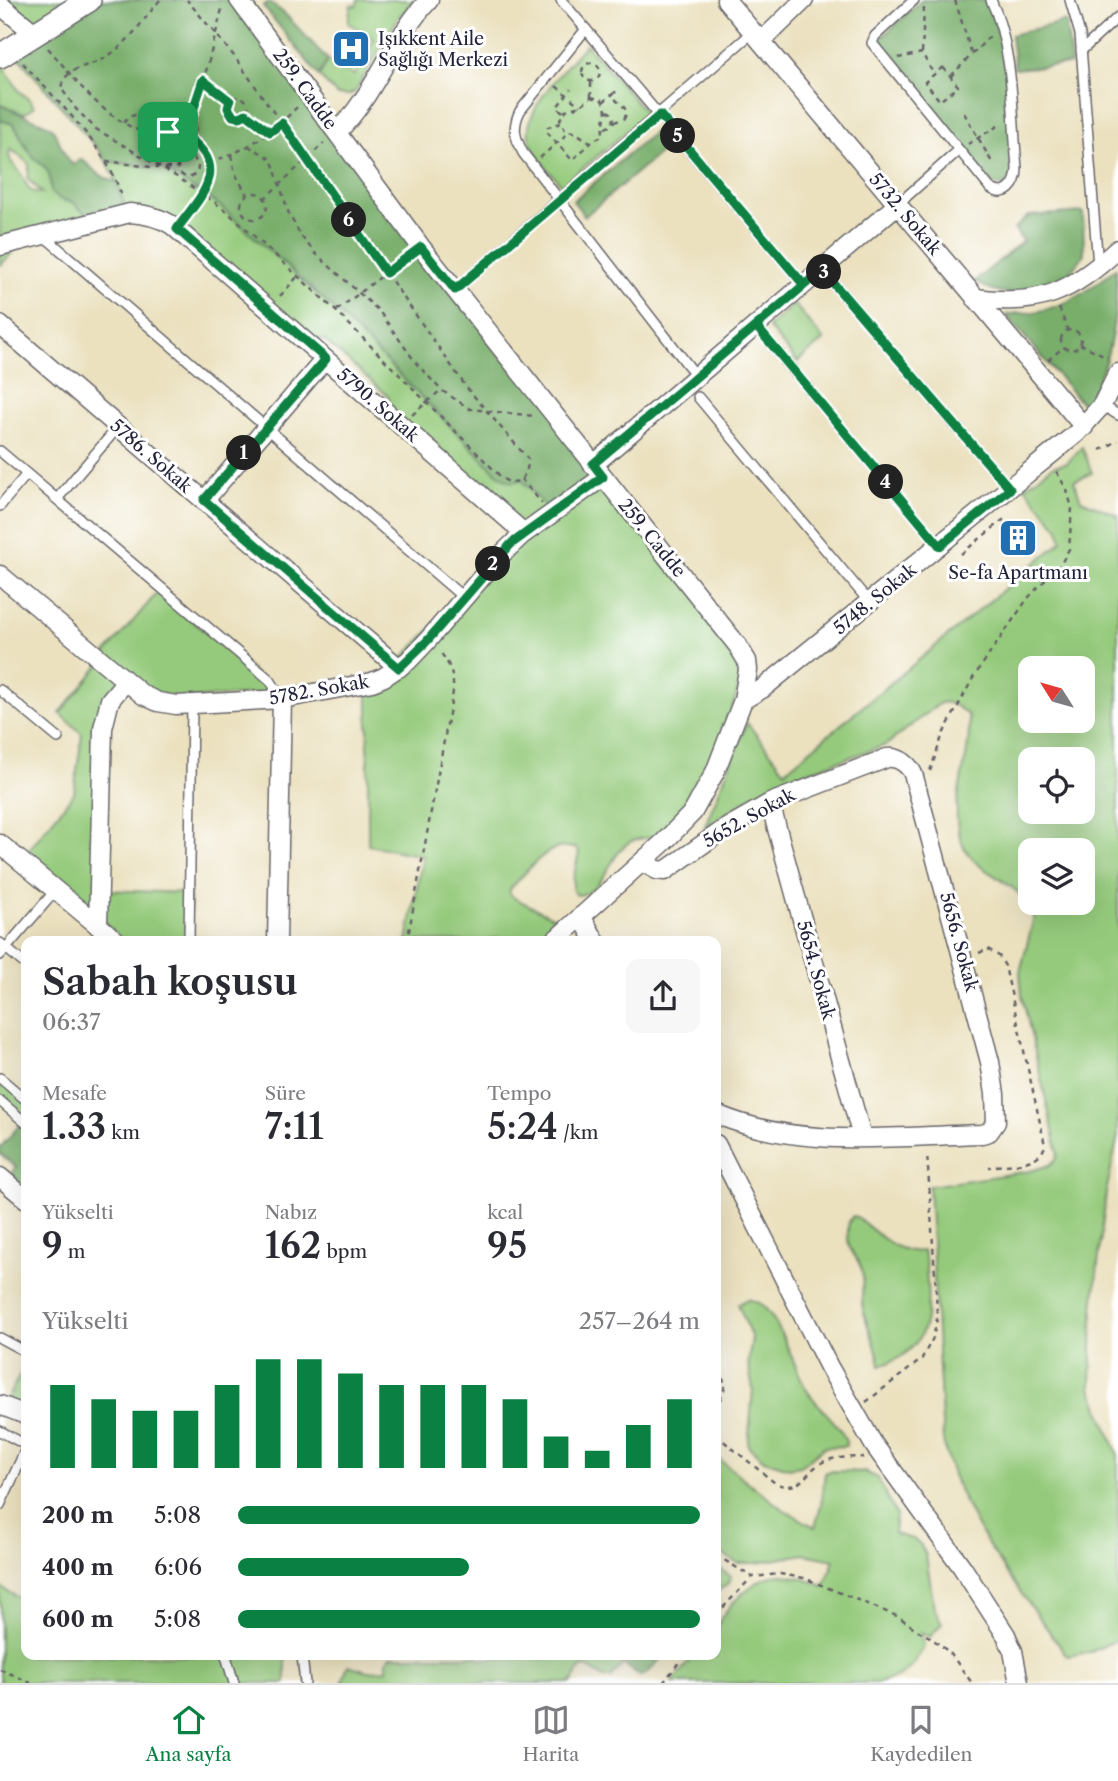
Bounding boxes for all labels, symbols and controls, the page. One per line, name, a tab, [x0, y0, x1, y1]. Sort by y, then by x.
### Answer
hospital icon: Işıkkent Aile Sağlığı Merkezi	[330, 28, 372, 70]
place label: Işıkkent Aile Sağlığı Merkezi	[378, 28, 508, 71]
street label: 259. Cadde	[268, 44, 342, 134]
pin	[138, 102, 198, 162]
icon: arrive	[149, 113, 187, 151]
pin: 5	[660, 118, 696, 154]
text: 5	[672, 124, 683, 147]
street label: 5732. Sokak	[864, 169, 947, 261]
pin: 6	[332, 202, 366, 238]
text: 6	[343, 208, 354, 231]
pin: 3	[806, 254, 842, 290]
text: 3	[818, 260, 829, 283]
street label: 5790. Sokak	[332, 363, 425, 448]
street label: 5786. Sokak	[106, 415, 198, 499]
pin: 1	[226, 435, 262, 470]
text: 1	[239, 441, 248, 464]
pin: 4	[868, 464, 903, 500]
text: 4	[880, 470, 891, 493]
street label: 259. Cadde	[614, 494, 690, 582]
building icon: Se-fa Apartmanı	[997, 517, 1039, 559]
pin: 2	[476, 546, 510, 582]
text: 2	[487, 552, 498, 575]
street label: 5748. Sokak	[829, 558, 922, 639]
place label: Se-fa Apartmanı	[948, 562, 1088, 584]
north arrow	[1018, 656, 1096, 733]
map controls	[1018, 656, 1095, 915]
street label: 5782. Sokak	[267, 670, 372, 710]
button: locate	[1018, 747, 1095, 824]
street label: 5652. Sokak	[699, 783, 800, 852]
button: layers	[1018, 838, 1095, 915]
street label: 5656. Sokak	[935, 890, 983, 996]
street label: 5654. Sokak	[792, 918, 840, 1024]
text: Sabah koşusu	[42, 958, 298, 1005]
button: share	[626, 959, 700, 1033]
text: 06:37	[42, 1008, 101, 1036]
text: Mesafe	[42, 1082, 107, 1105]
text: Süre	[265, 1082, 306, 1105]
text: Tempo	[487, 1082, 551, 1105]
text: 1.33	[42, 1105, 106, 1148]
text: 7:11	[265, 1105, 324, 1148]
text: 5:24	[487, 1105, 558, 1148]
text: km	[106, 1121, 140, 1144]
text: /km	[558, 1121, 598, 1144]
text: Yükselti	[42, 1201, 113, 1224]
text: Nabız	[265, 1201, 317, 1224]
text: kcal	[487, 1201, 523, 1224]
text: 9	[42, 1224, 63, 1267]
text: 162	[265, 1224, 321, 1267]
text: 95	[487, 1224, 527, 1267]
text: m	[63, 1240, 86, 1263]
text: bpm	[321, 1240, 367, 1263]
text: Yükselti	[42, 1307, 129, 1335]
text: 257–264 m	[579, 1307, 700, 1335]
text: 200 m	[42, 1501, 114, 1529]
text: 5:08	[154, 1501, 201, 1529]
text: 400 m	[42, 1553, 114, 1581]
text: 6:06	[154, 1553, 202, 1581]
text: 600 m	[42, 1605, 114, 1633]
text: 5:08	[154, 1605, 201, 1633]
tab: Ana sayfa	[146, 1701, 232, 1766]
tab: Harita	[523, 1701, 579, 1766]
tab: Kaydedilen	[870, 1701, 972, 1766]

